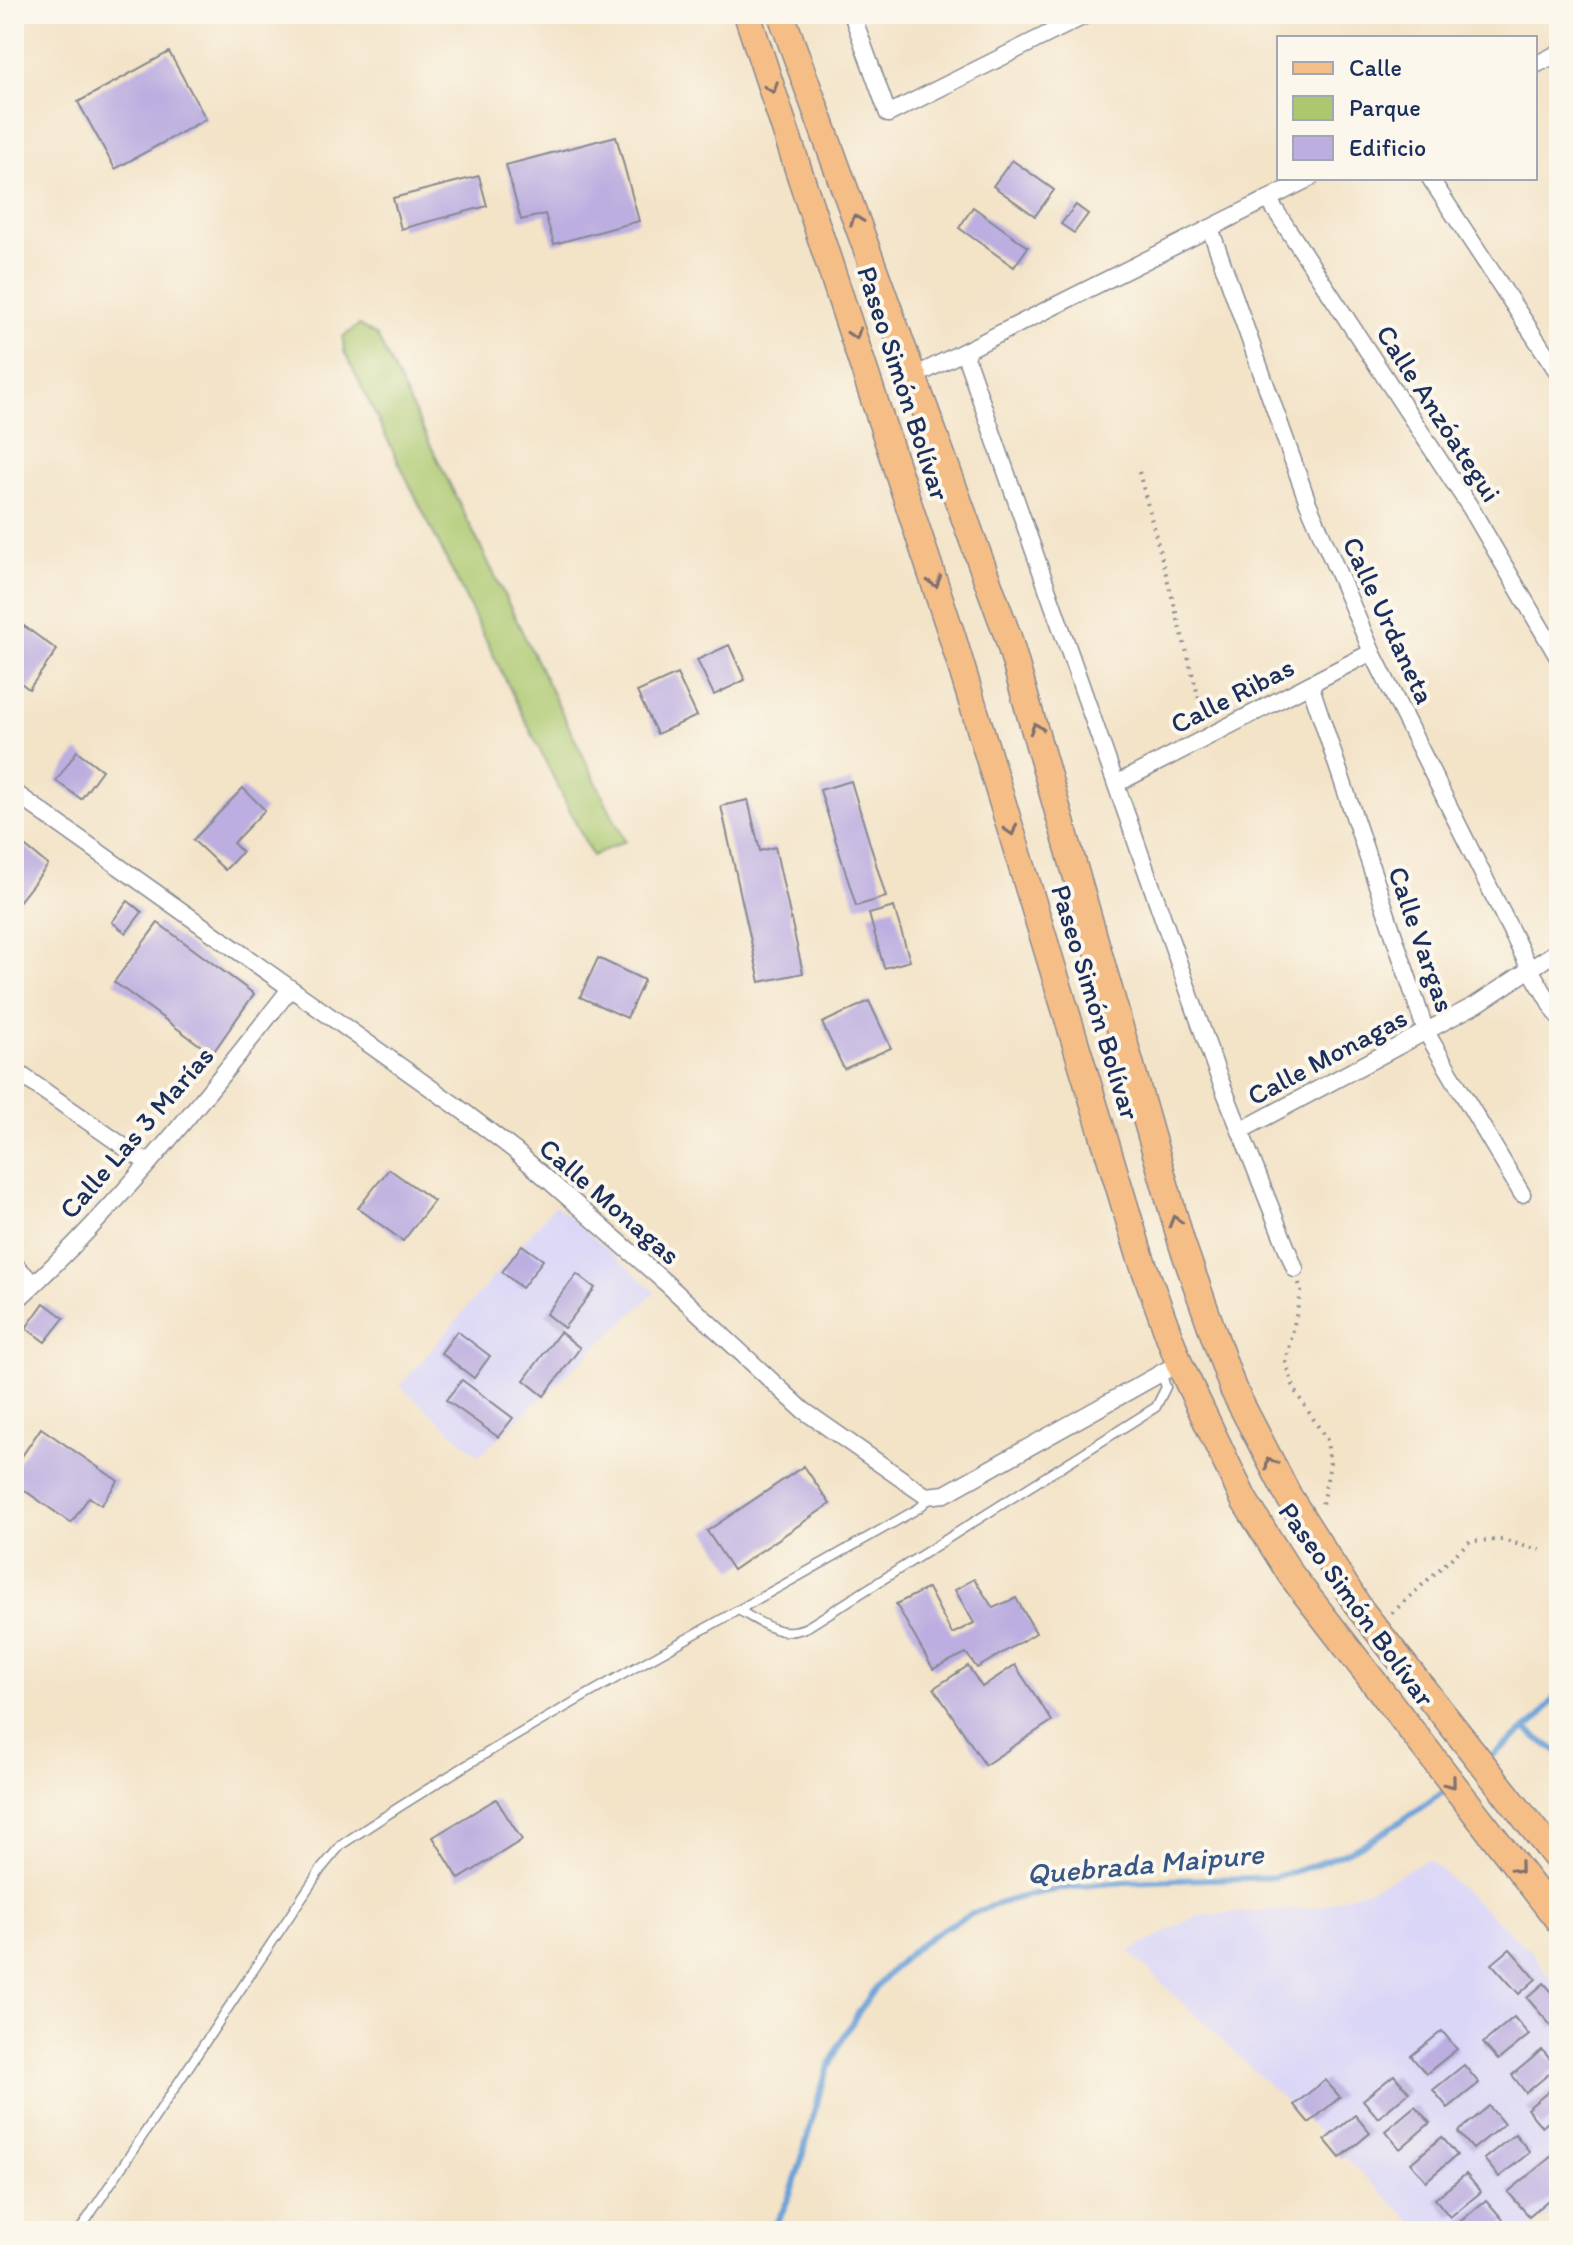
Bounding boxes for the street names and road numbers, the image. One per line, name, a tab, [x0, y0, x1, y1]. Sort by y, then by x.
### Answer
street label: Paseo Simón Bolívar	[850, 262, 958, 504]
street label: Calle Anzóategui	[1369, 318, 1509, 508]
street label: Calle Urdaneta	[1335, 531, 1443, 709]
street label: Calle Ribas	[1164, 649, 1300, 741]
street label: Calle Vargas	[1381, 862, 1463, 1016]
street label: Paseo Simón Bolívar	[1044, 880, 1148, 1124]
street label: Calle Monagas	[1241, 1000, 1413, 1112]
street label: Calle Las 3 Marías	[52, 1039, 220, 1225]
street label: Calle Monagas	[532, 1130, 688, 1272]
street label: Paseo Simón Bolívar	[1271, 1495, 1443, 1713]

